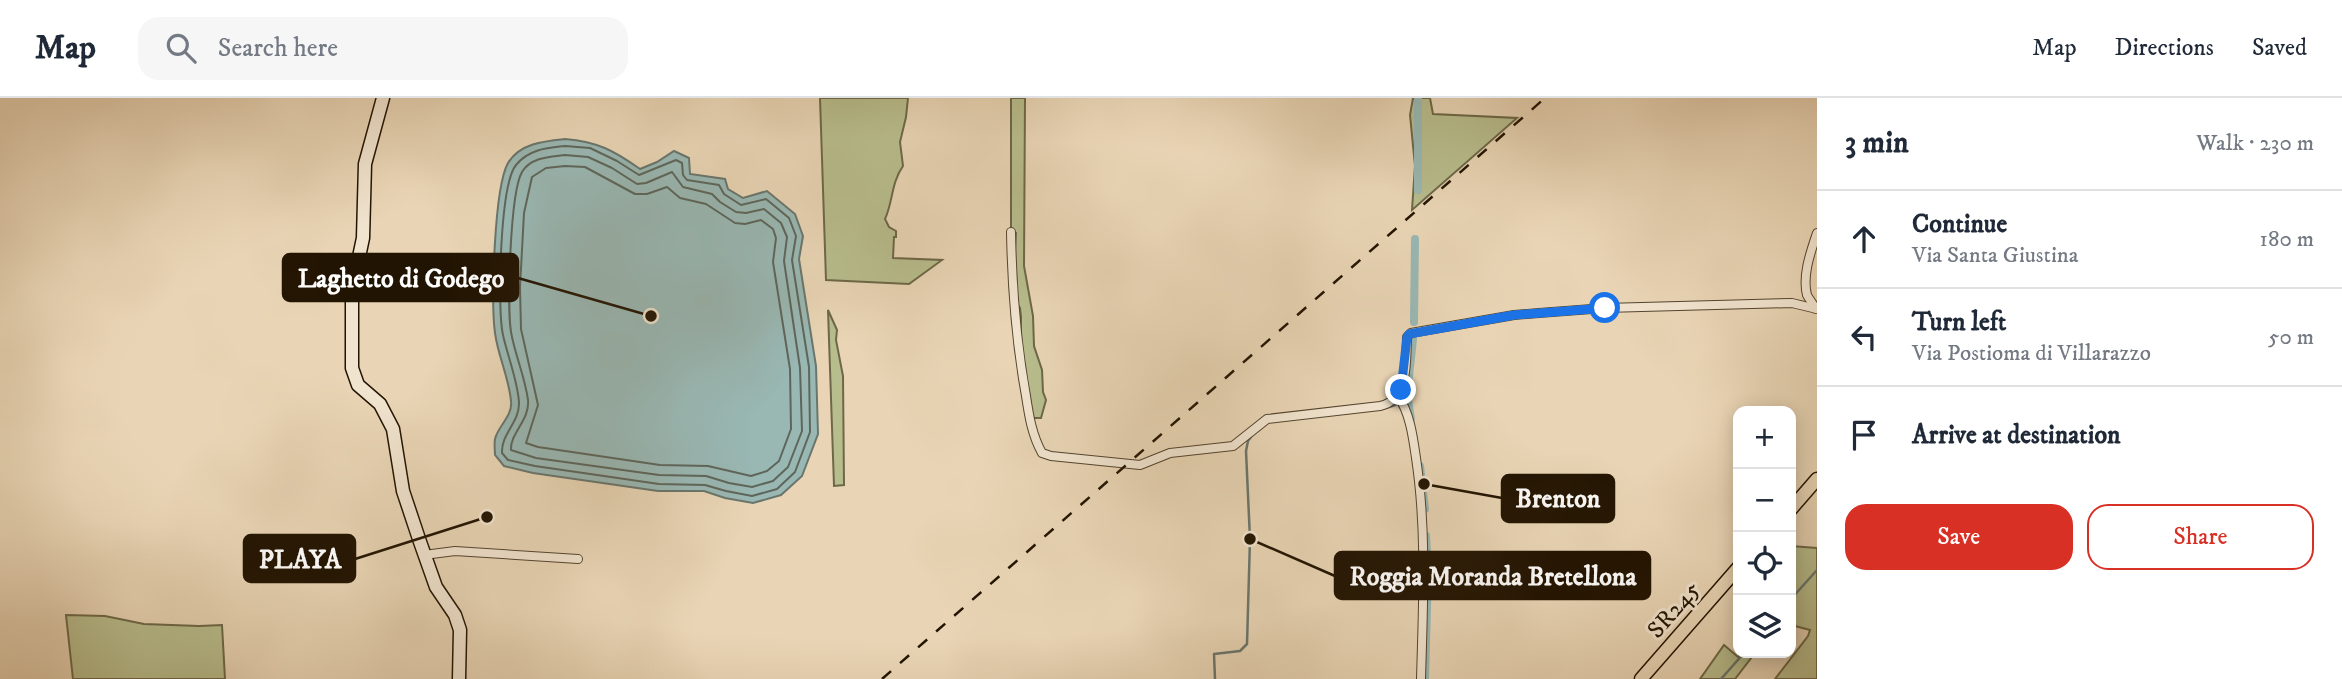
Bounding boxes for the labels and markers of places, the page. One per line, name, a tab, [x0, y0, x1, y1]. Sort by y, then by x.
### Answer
callout: Laghetto di Godego	[283, 254, 518, 301]
callout: Brenton	[1502, 475, 1614, 522]
callout: PLAYA	[244, 535, 355, 582]
callout: Roggia Moranda Bretellona	[1335, 552, 1650, 599]

